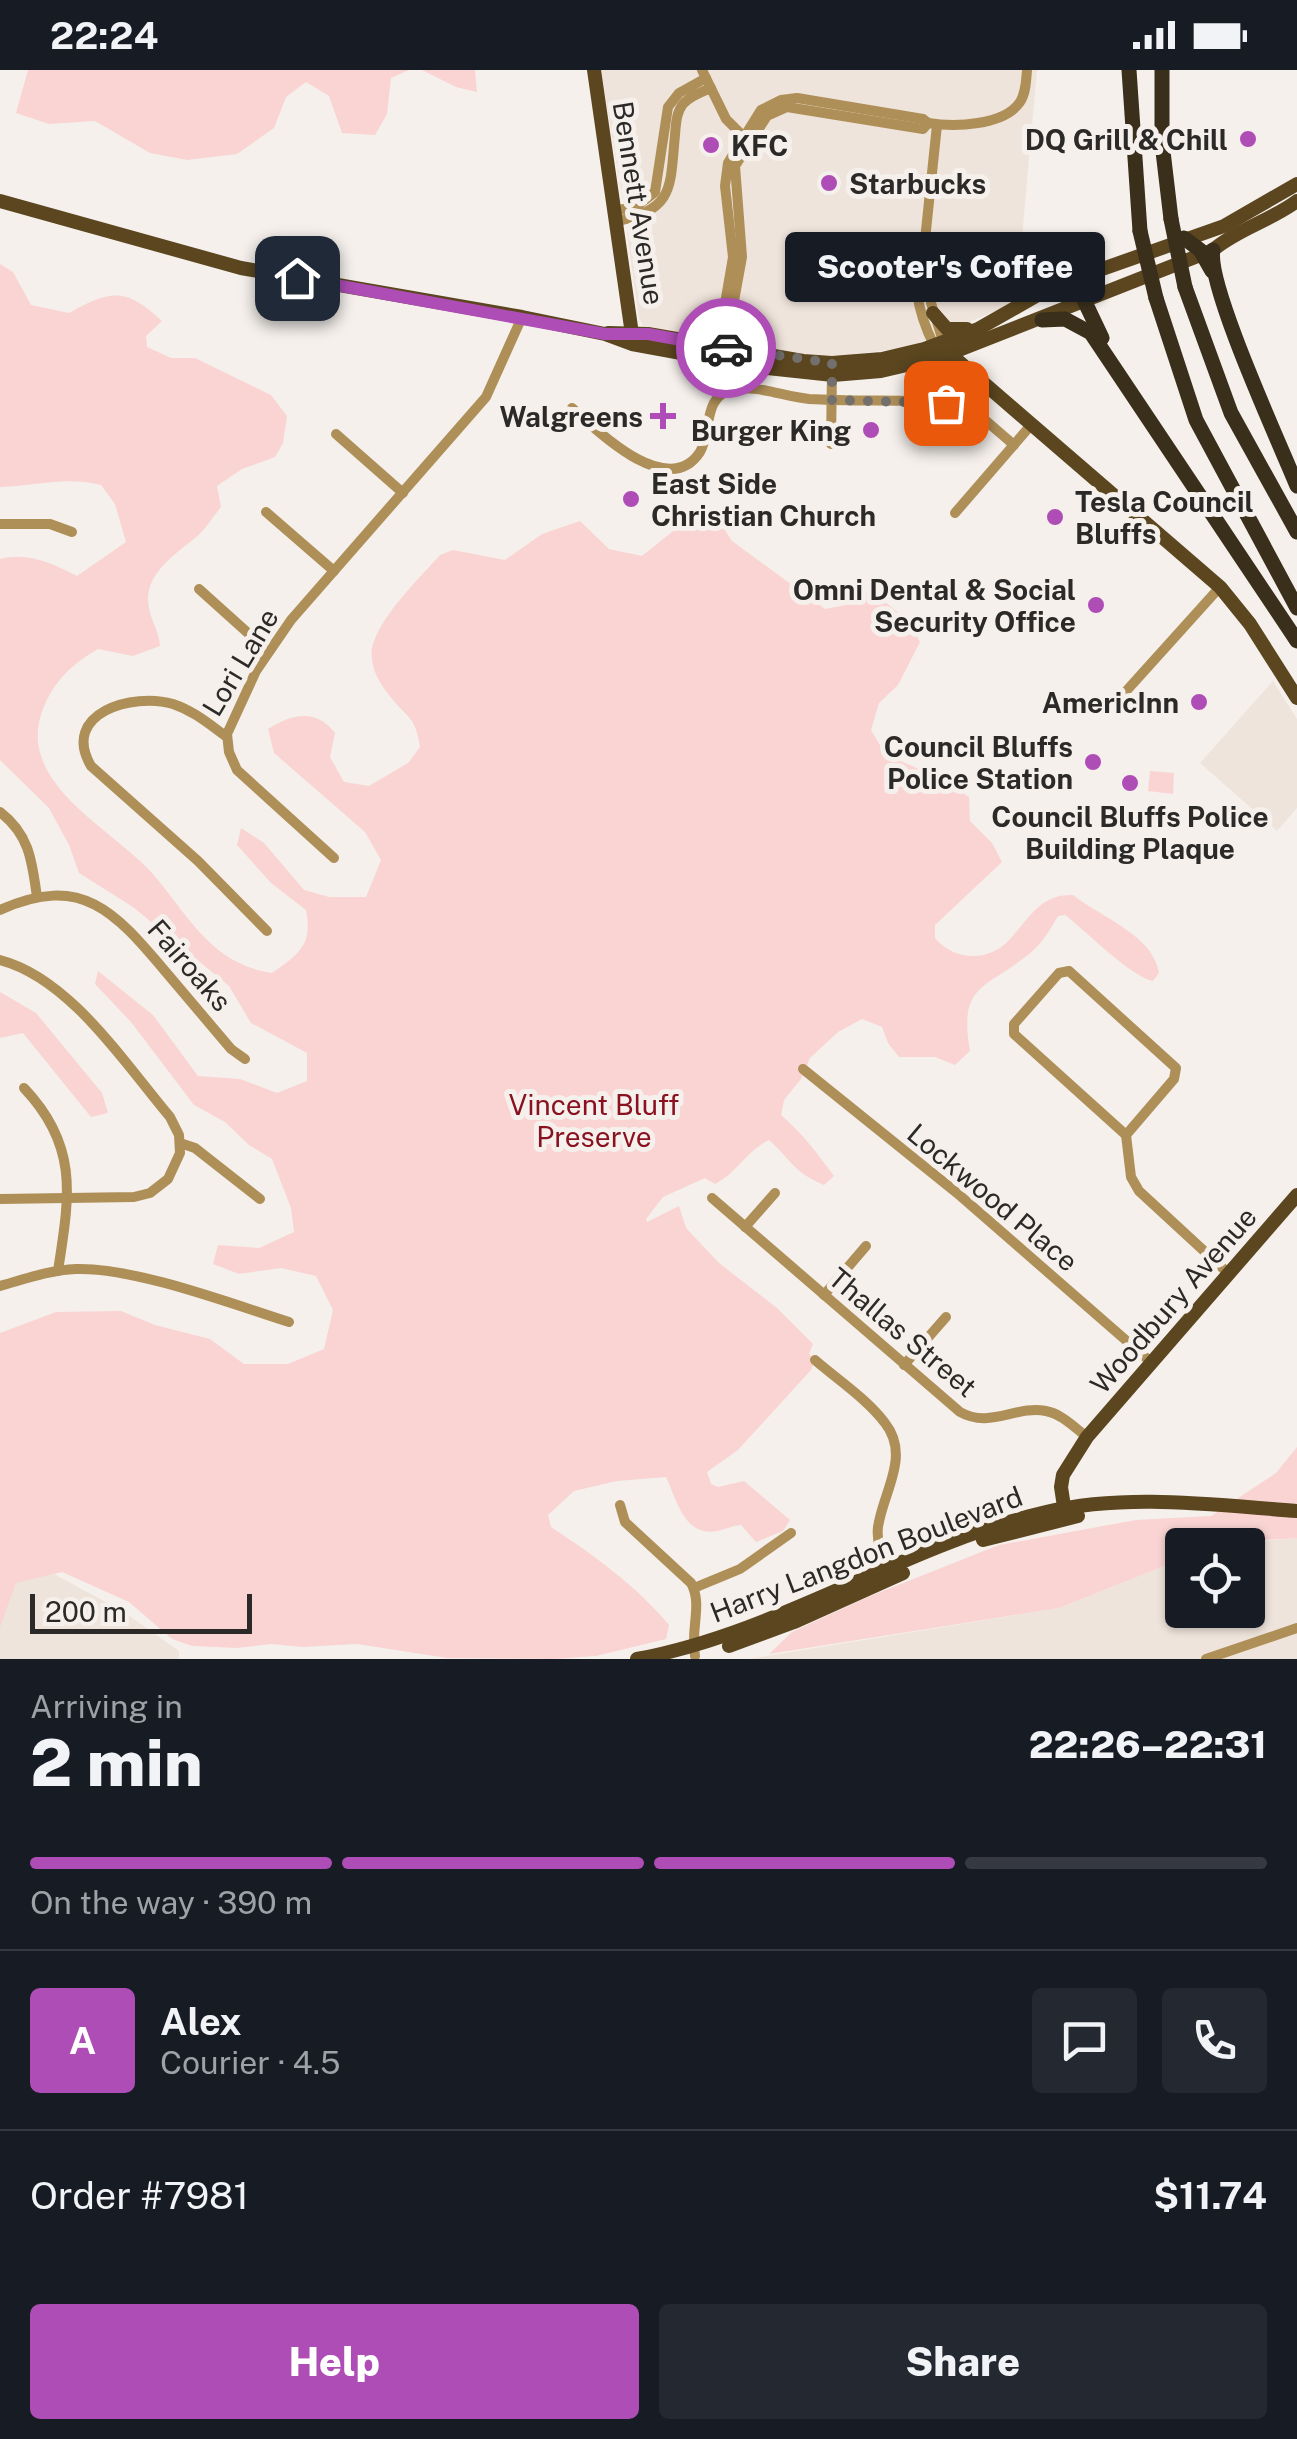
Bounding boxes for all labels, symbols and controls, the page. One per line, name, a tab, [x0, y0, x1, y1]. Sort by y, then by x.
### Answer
text: 22:24	[50, 13, 158, 58]
street label: Bennett Avenue	[607, 99, 671, 307]
place label: DQ Grill & Chill	[1025, 123, 1228, 156]
marker: DQ Grill & Chill	[1237, 128, 1259, 150]
place label: KFC	[731, 129, 788, 162]
marker: KFC	[700, 134, 722, 156]
place label: Starbucks	[849, 167, 986, 200]
marker: Starbucks	[818, 172, 840, 194]
callout: Scooter's Coffee	[786, 233, 1106, 303]
pin	[255, 236, 340, 321]
text: Scooter's Coffee	[817, 248, 1073, 285]
icon: home	[270, 251, 325, 306]
courier	[676, 298, 776, 398]
icon: car	[699, 321, 754, 376]
pin	[904, 361, 989, 446]
icon: bag	[919, 376, 974, 431]
place label: Walgreens	[499, 400, 643, 433]
marker: Walgreens	[652, 405, 674, 427]
place label: Burger King	[691, 414, 851, 447]
marker: Burger King	[860, 419, 882, 441]
place label: East Side Christian Church	[651, 467, 876, 532]
place label: Tesla Council Bluffs	[1075, 485, 1254, 550]
marker: East Side Christian Church	[620, 488, 642, 510]
marker: Tesla Council Bluffs	[1044, 506, 1066, 528]
place label: Omni Dental & Social Security Office	[793, 573, 1076, 638]
marker: Omni Dental & Social Security Office	[1085, 594, 1107, 616]
street label: Lori Lane	[195, 602, 285, 722]
place label: AmericInn	[1042, 686, 1179, 719]
marker: AmericInn	[1188, 691, 1210, 713]
place label: Council Bluffs Police Station	[884, 730, 1073, 795]
marker: Council Bluffs Police Station	[1082, 751, 1104, 773]
marker: Council Bluffs Police Building Plaque	[1119, 772, 1141, 794]
place label: Council Bluffs Police Building Plaque	[991, 800, 1269, 865]
street label: Fairoaks	[141, 913, 239, 1017]
park label: Vincent Bluff Preserve	[509, 1088, 679, 1153]
street label: Lockwood Place	[901, 1116, 1085, 1278]
street label: Woodbury Avenue	[1083, 1200, 1263, 1400]
street label: Thallas Street	[822, 1261, 984, 1403]
street label: Harry Langdon Boulevard	[705, 1479, 1027, 1629]
map controls	[1165, 1528, 1265, 1628]
button: locate	[1165, 1528, 1265, 1628]
scale bar	[30, 1589, 252, 1634]
text: 200 m	[45, 1595, 127, 1628]
text: Arriving in	[30, 1688, 183, 1725]
text: 22:26–22:31	[1029, 1722, 1267, 1767]
text: 2 min	[30, 1724, 203, 1801]
text: On the way · 390 m	[30, 1884, 312, 1921]
button: chat	[1032, 1988, 1137, 2093]
button: phone	[1162, 1988, 1267, 2093]
text: Alex	[160, 1999, 242, 2044]
text: A	[69, 2018, 96, 2063]
text: Courier · 4.5	[160, 2044, 340, 2081]
text: Order #7981	[30, 2173, 249, 2218]
text: $11.74	[1153, 2173, 1267, 2218]
button: Help	[30, 2304, 639, 2419]
button: Share	[659, 2304, 1267, 2419]

